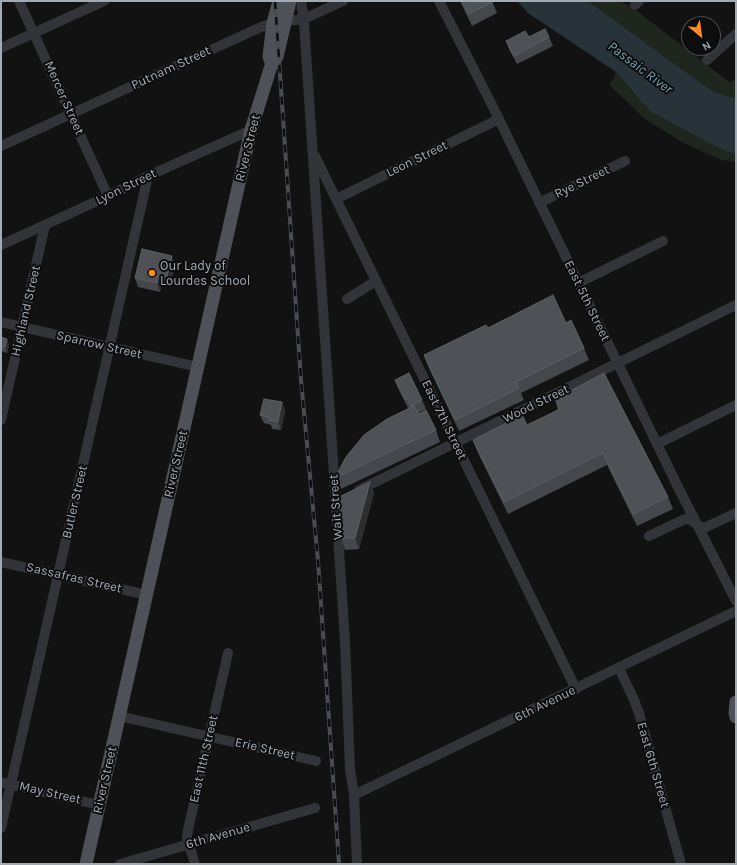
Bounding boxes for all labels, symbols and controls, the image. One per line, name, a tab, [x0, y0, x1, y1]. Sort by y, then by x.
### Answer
north arrow	[681, 16, 721, 56]
water label: Passaic River	[604, 38, 676, 98]
text: N	[700, 38, 713, 54]
street label: Putnam Street	[129, 43, 213, 93]
street label: Mercer Street	[41, 59, 87, 137]
street label: River Street	[232, 113, 264, 183]
street label: Leon Street	[384, 137, 450, 181]
street label: Rye Street	[552, 162, 612, 202]
street label: Lyon Street	[93, 166, 159, 208]
place label: Our Lady of Lourdes School	[160, 258, 250, 289]
street label: East 5th Street	[561, 258, 613, 344]
street label: Highland Street	[8, 264, 44, 358]
marker: Our Lady of Lourdes School	[147, 268, 157, 278]
street label: Sparrow Street	[55, 328, 143, 362]
street label: East 7th Street	[418, 378, 470, 462]
street label: Wood Street	[500, 381, 572, 427]
street label: River Street	[161, 429, 191, 499]
street label: Butler Street	[59, 464, 91, 540]
street label: Wait Street	[326, 474, 346, 540]
street label: Sassafras Street	[25, 559, 123, 597]
street label: 6th Avenue	[512, 683, 578, 725]
street label: East 11th Street	[186, 714, 222, 804]
street label: East 6th Street	[633, 720, 673, 810]
street label: Erie Street	[233, 735, 297, 763]
street label: River Street	[90, 745, 120, 815]
street label: May Street	[18, 778, 82, 808]
street label: 6th Avenue	[184, 819, 252, 853]

